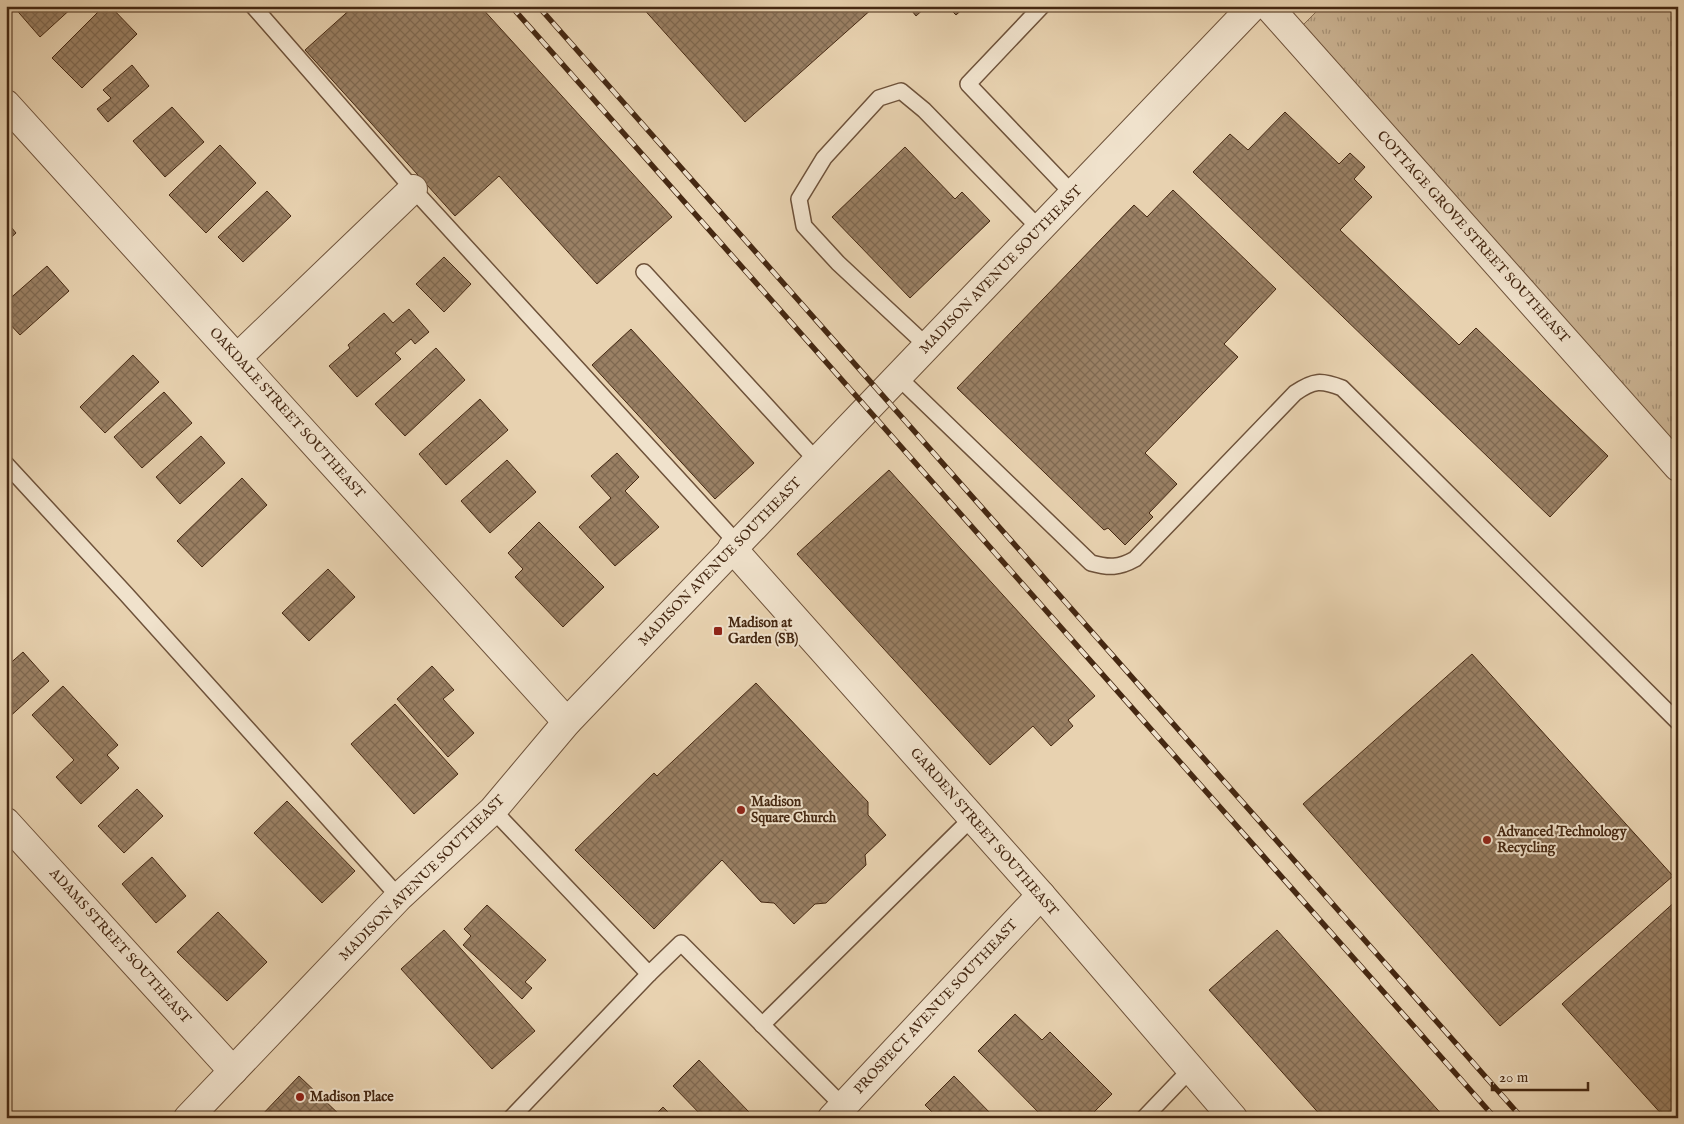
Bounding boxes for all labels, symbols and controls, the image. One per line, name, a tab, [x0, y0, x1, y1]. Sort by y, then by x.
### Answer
street label: COTTAGE GROVE STREET SOUTHEAST	[1373, 127, 1574, 348]
street label: MADISON AVENUE SOUTHEAST	[916, 181, 1087, 358]
street label: OAKDALE STREET SOUTHEAST	[205, 324, 369, 503]
street label: MADISON AVENUE SOUTHEAST	[635, 473, 806, 650]
place label: Madison at Garden (SB)	[728, 614, 799, 648]
marker: Madison at Garden (SB)	[712, 625, 724, 637]
street label: GARDEN STREET SOUTHEAST	[906, 744, 1063, 920]
street label: MADISON AVENUE SOUTHEAST	[335, 791, 509, 965]
place label: Madison Square Church	[751, 793, 837, 827]
marker: Madison Square Church	[735, 804, 747, 816]
place label: Advanced Technology Recycling	[1496, 823, 1628, 857]
marker: Advanced Technology Recycling	[1481, 834, 1493, 846]
street label: ADAMS STREET SOUTHEAST	[45, 864, 195, 1028]
street label: PROSPECT AVENUE SOUTHEAST	[850, 915, 1022, 1098]
scale bar	[1492, 1059, 1588, 1091]
text: 20 m	[1499, 1068, 1529, 1087]
place label: Madison Place	[310, 1088, 394, 1106]
marker: Madison Place	[294, 1091, 306, 1103]

